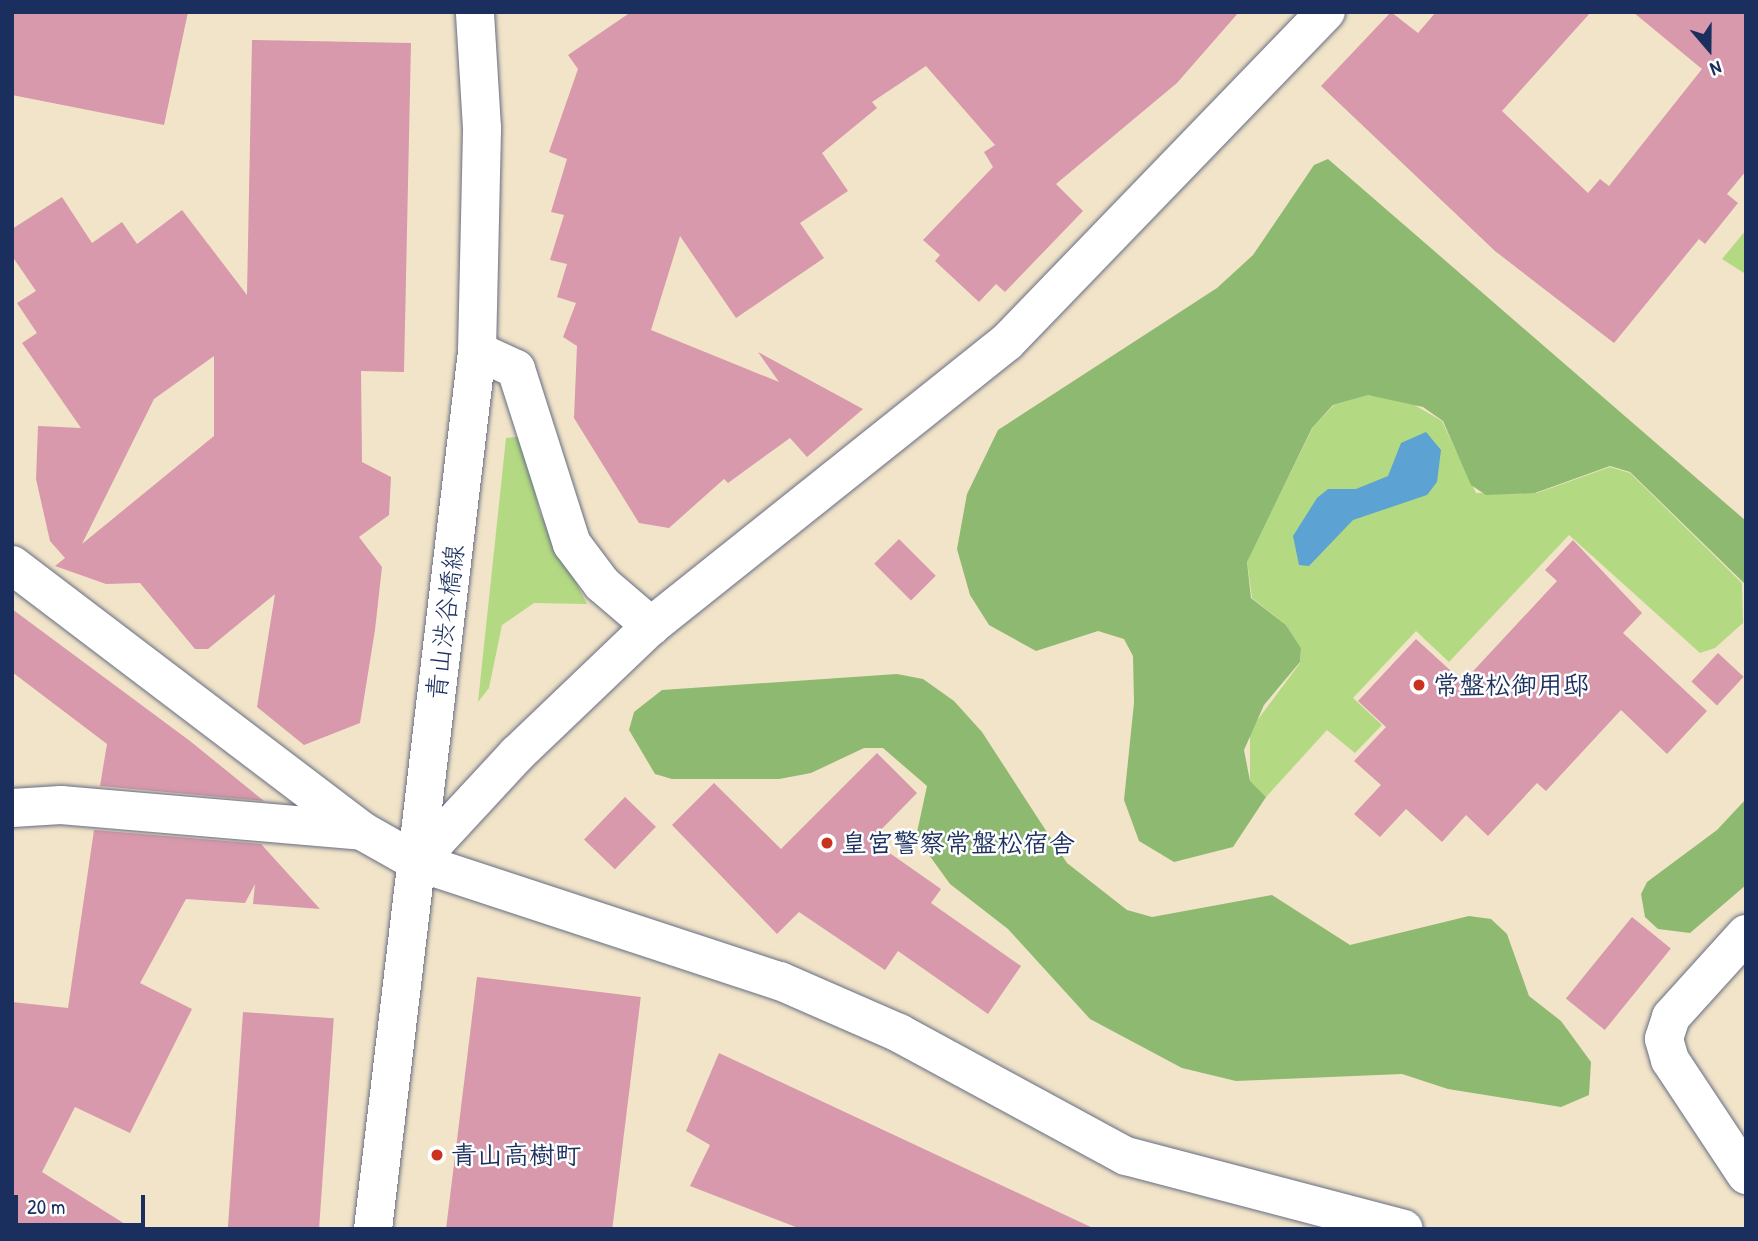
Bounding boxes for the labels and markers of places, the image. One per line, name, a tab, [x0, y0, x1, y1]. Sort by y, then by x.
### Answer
place label: 常盤松御用邸	[1433, 669, 1589, 701]
marker: 常盤松御用邸	[1411, 677, 1427, 693]
place label: 皇宮警察常盤松宿舎	[841, 827, 1075, 859]
marker: 皇宮警察常盤松宿舎	[819, 835, 835, 851]
place label: 青山高樹町	[451, 1139, 581, 1171]
marker: 青山高樹町	[429, 1147, 445, 1163]

